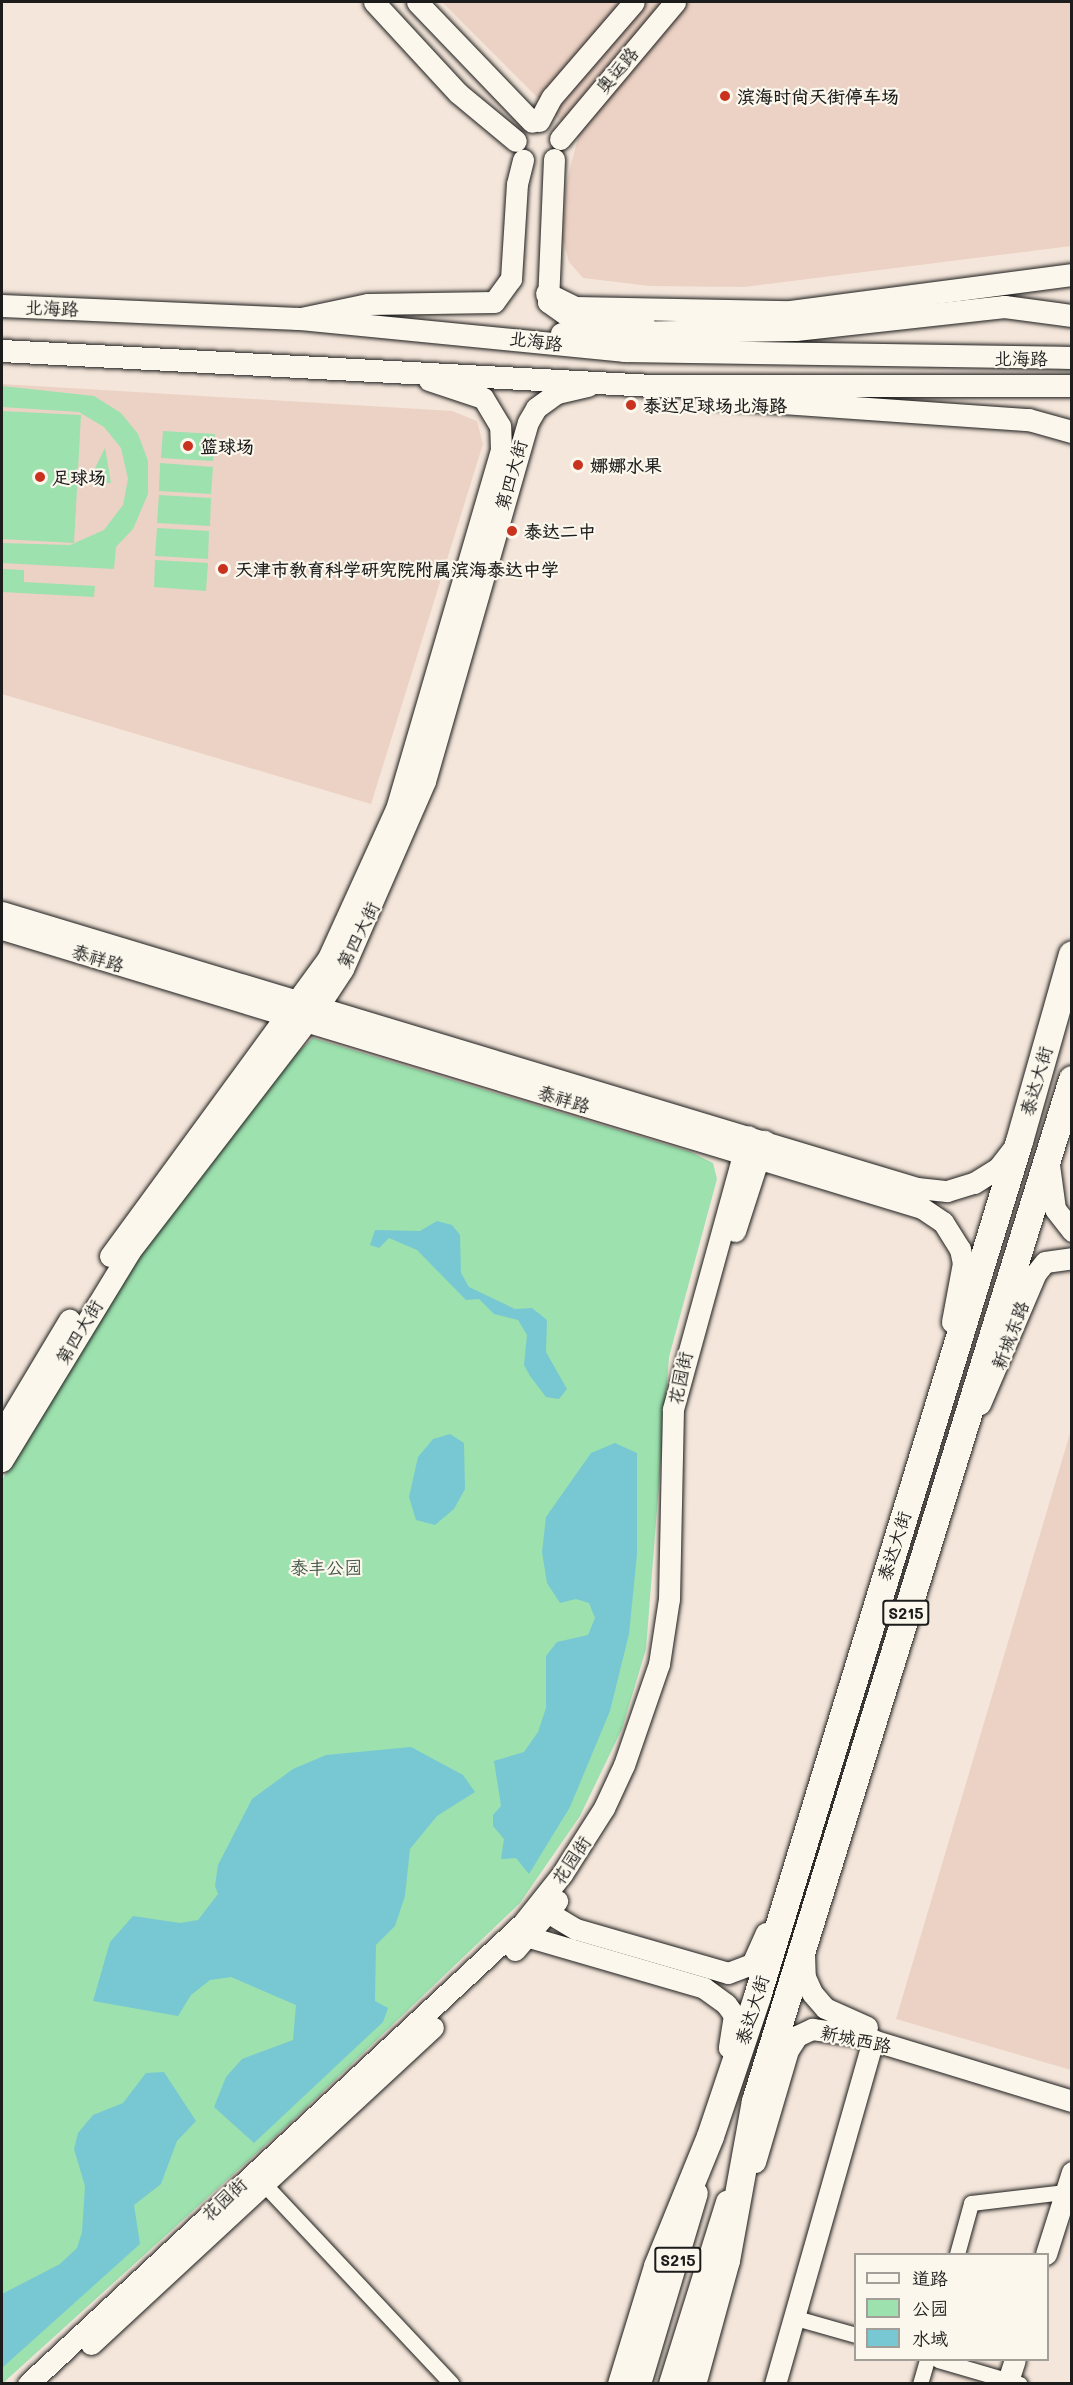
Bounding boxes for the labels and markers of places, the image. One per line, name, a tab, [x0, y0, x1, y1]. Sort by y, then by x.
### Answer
place label: 滨海时尚天街停车场	[737, 85, 899, 107]
marker: 滨海时尚天街停车场	[718, 89, 732, 103]
place label: 泰达足球场北海路	[643, 394, 787, 416]
marker: 泰达足球场北海路	[624, 398, 638, 412]
place label: 篮球场	[200, 435, 254, 457]
marker: 篮球场	[181, 439, 195, 453]
place label: 娜娜水果	[590, 454, 662, 476]
marker: 娜娜水果	[571, 458, 585, 472]
place label: 足球场	[52, 466, 106, 488]
marker: 足球场	[33, 470, 47, 484]
place label: 泰达二中	[524, 520, 596, 542]
marker: 泰达二中	[505, 524, 519, 538]
place label: 天津市教育科学研究院附属滨海泰达中学	[235, 558, 559, 580]
marker: 天津市教育科学研究院附属滨海泰达中学	[216, 562, 230, 576]

